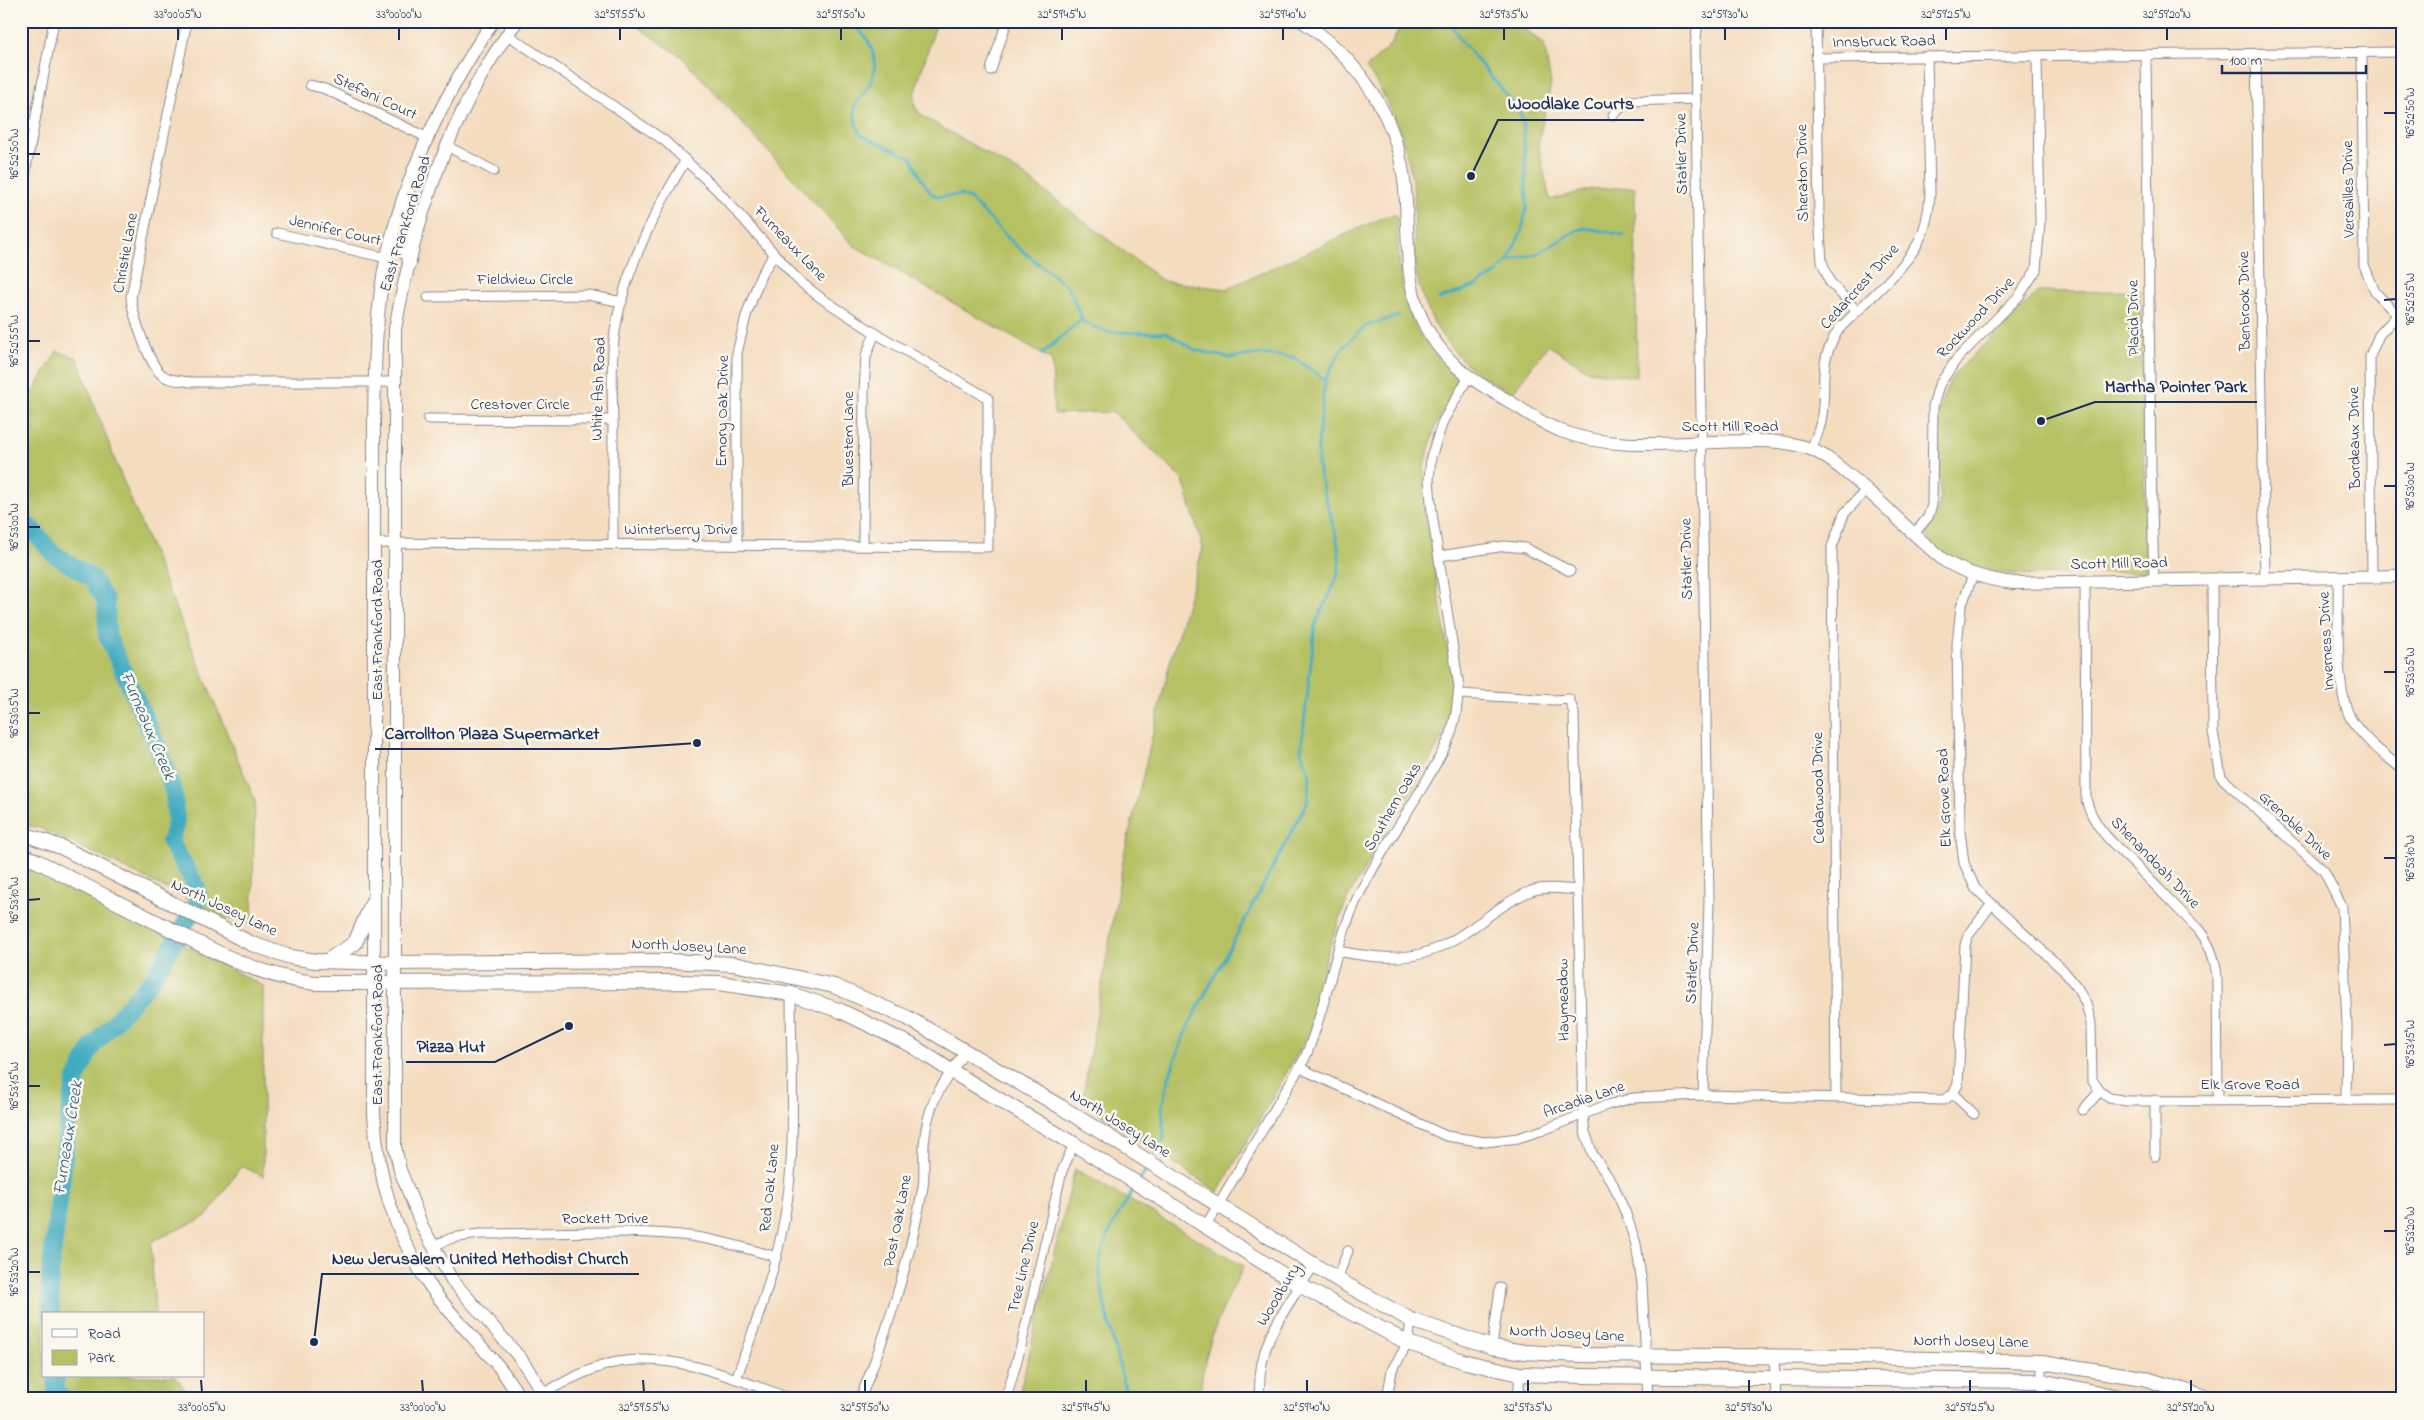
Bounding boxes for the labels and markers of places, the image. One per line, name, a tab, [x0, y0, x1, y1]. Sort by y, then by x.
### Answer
callout: Woodlake Courts	[1498, 87, 1644, 120]
callout: Martha Pointer Park	[2095, 369, 2257, 402]
callout: Carrollton Plaza Supermarket	[375, 716, 609, 749]
callout: Pizza Hut	[406, 1029, 495, 1062]
callout: New Jerusalem United Methodist Church	[322, 1241, 639, 1274]

